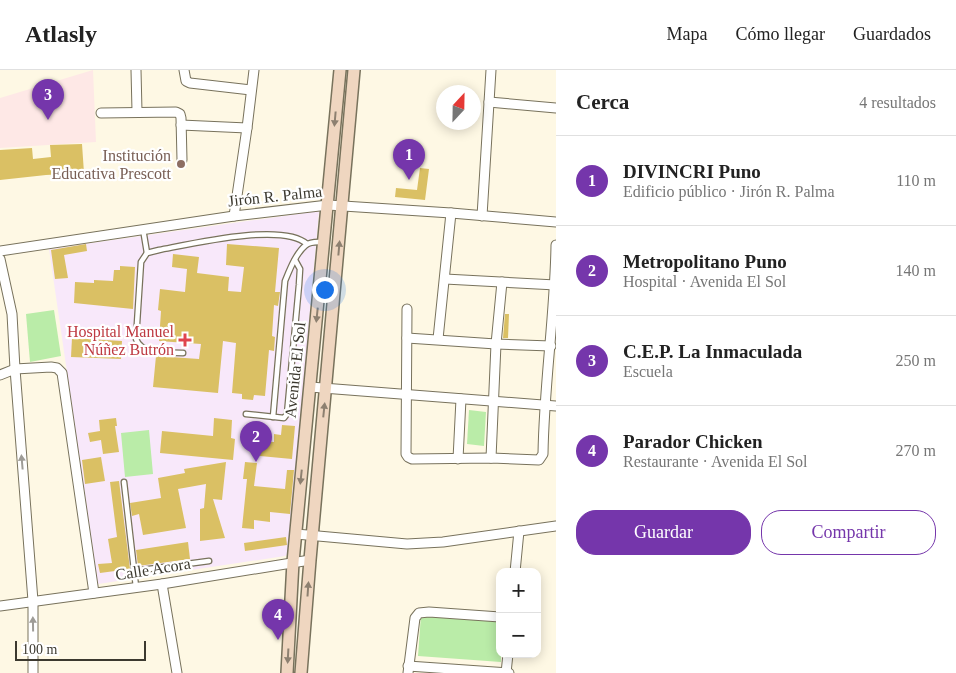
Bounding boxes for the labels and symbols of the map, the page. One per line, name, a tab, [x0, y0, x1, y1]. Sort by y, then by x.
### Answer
pin: 3	[32, 79, 64, 120]
north arrow	[436, 85, 481, 130]
one-way arrow	[331, 111, 339, 127]
pin: 1	[393, 139, 425, 180]
place label: Institución Educativa Prescott	[51, 147, 172, 182]
marker: Institución Educativa Prescott	[175, 158, 187, 170]
street label: Jirón R. Palma	[227, 183, 323, 209]
one-way arrow	[335, 240, 343, 256]
your location	[312, 277, 338, 303]
one-way arrow	[313, 307, 321, 323]
street label: Avenida El Sol	[281, 321, 309, 419]
place label: Hospital Manuel Núñez Butrón	[67, 323, 175, 358]
marker: Hospital Manuel Núñez Butrón	[178, 333, 192, 347]
one-way arrow	[320, 402, 328, 418]
pin: 2	[240, 421, 272, 462]
one-way arrow	[18, 454, 26, 470]
one-way arrow	[297, 469, 305, 485]
street label: Calle Acora	[114, 555, 192, 583]
one-way arrow	[304, 581, 312, 597]
pin: 4	[262, 599, 294, 640]
one-way arrow	[29, 616, 37, 632]
scale bar	[15, 638, 146, 661]
one-way arrow	[283, 649, 291, 665]

